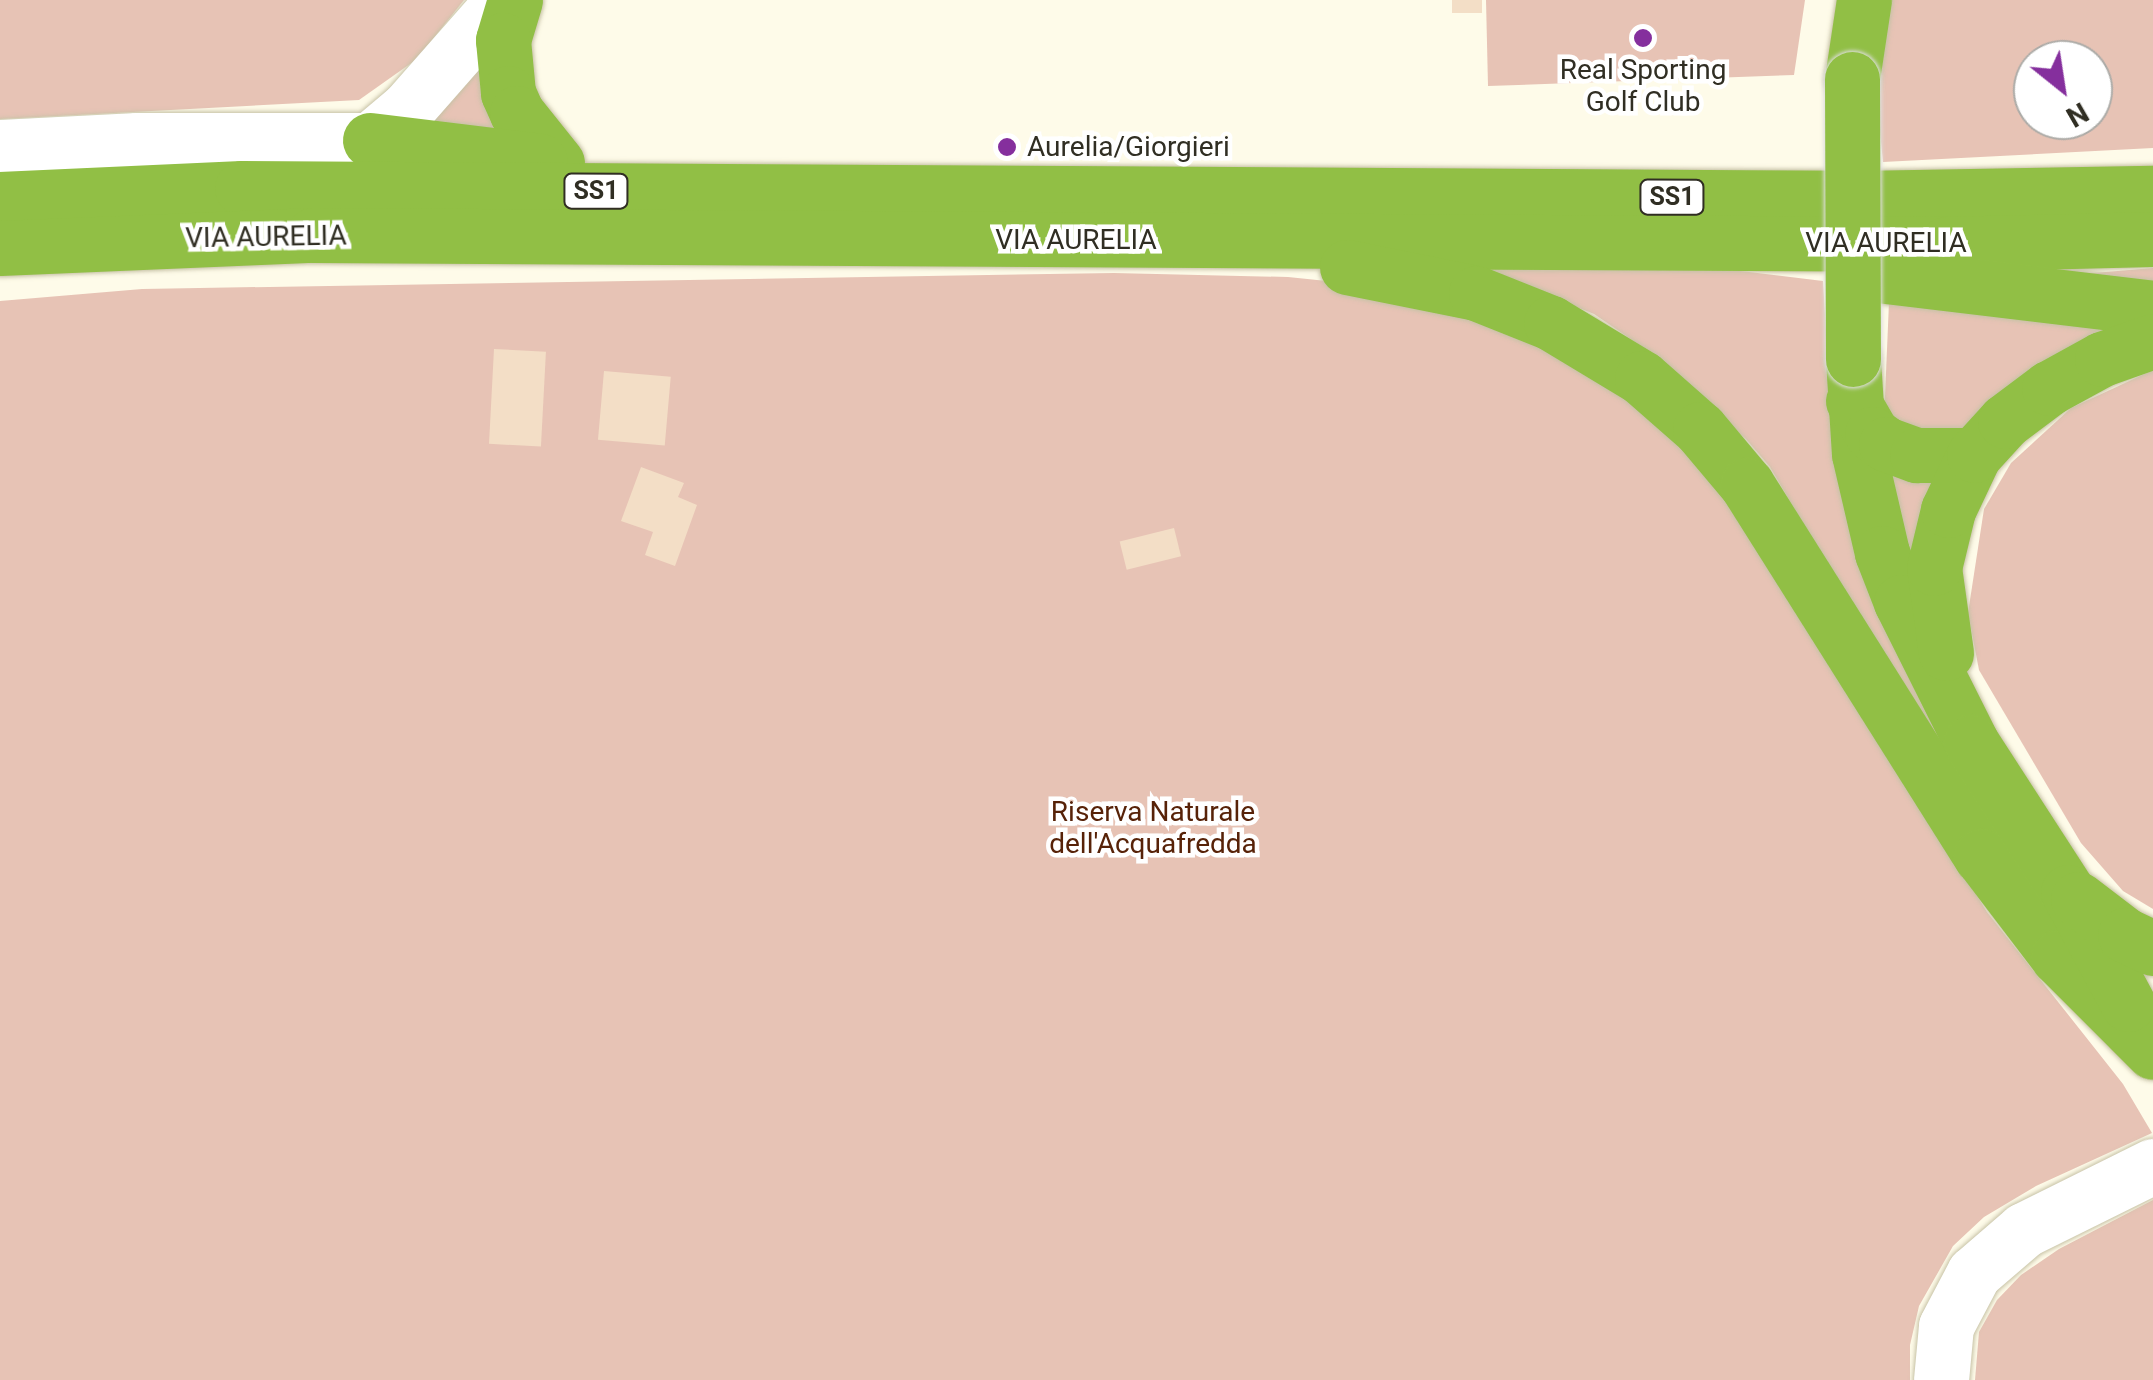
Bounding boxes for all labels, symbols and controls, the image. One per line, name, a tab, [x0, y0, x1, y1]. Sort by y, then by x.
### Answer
marker: Real Sporting Golf Club	[1632, 27, 1654, 49]
north arrow	[2013, 40, 2113, 140]
place label: Real Sporting Golf Club	[1560, 53, 1726, 119]
text: N	[2060, 95, 2094, 134]
place label: Aurelia/Giorgieri	[1027, 130, 1230, 164]
marker: Aurelia/Giorgieri	[996, 136, 1018, 158]
road number: SS1	[561, 171, 631, 211]
road number: SS1	[1637, 177, 1707, 217]
street label: VIA AURELIA	[185, 219, 347, 255]
street label: VIA AURELIA	[995, 223, 1157, 257]
street label: VIA AURELIA	[1805, 226, 1967, 260]
park label: Riserva Naturale dell'Acquafredda	[1049, 795, 1257, 861]

